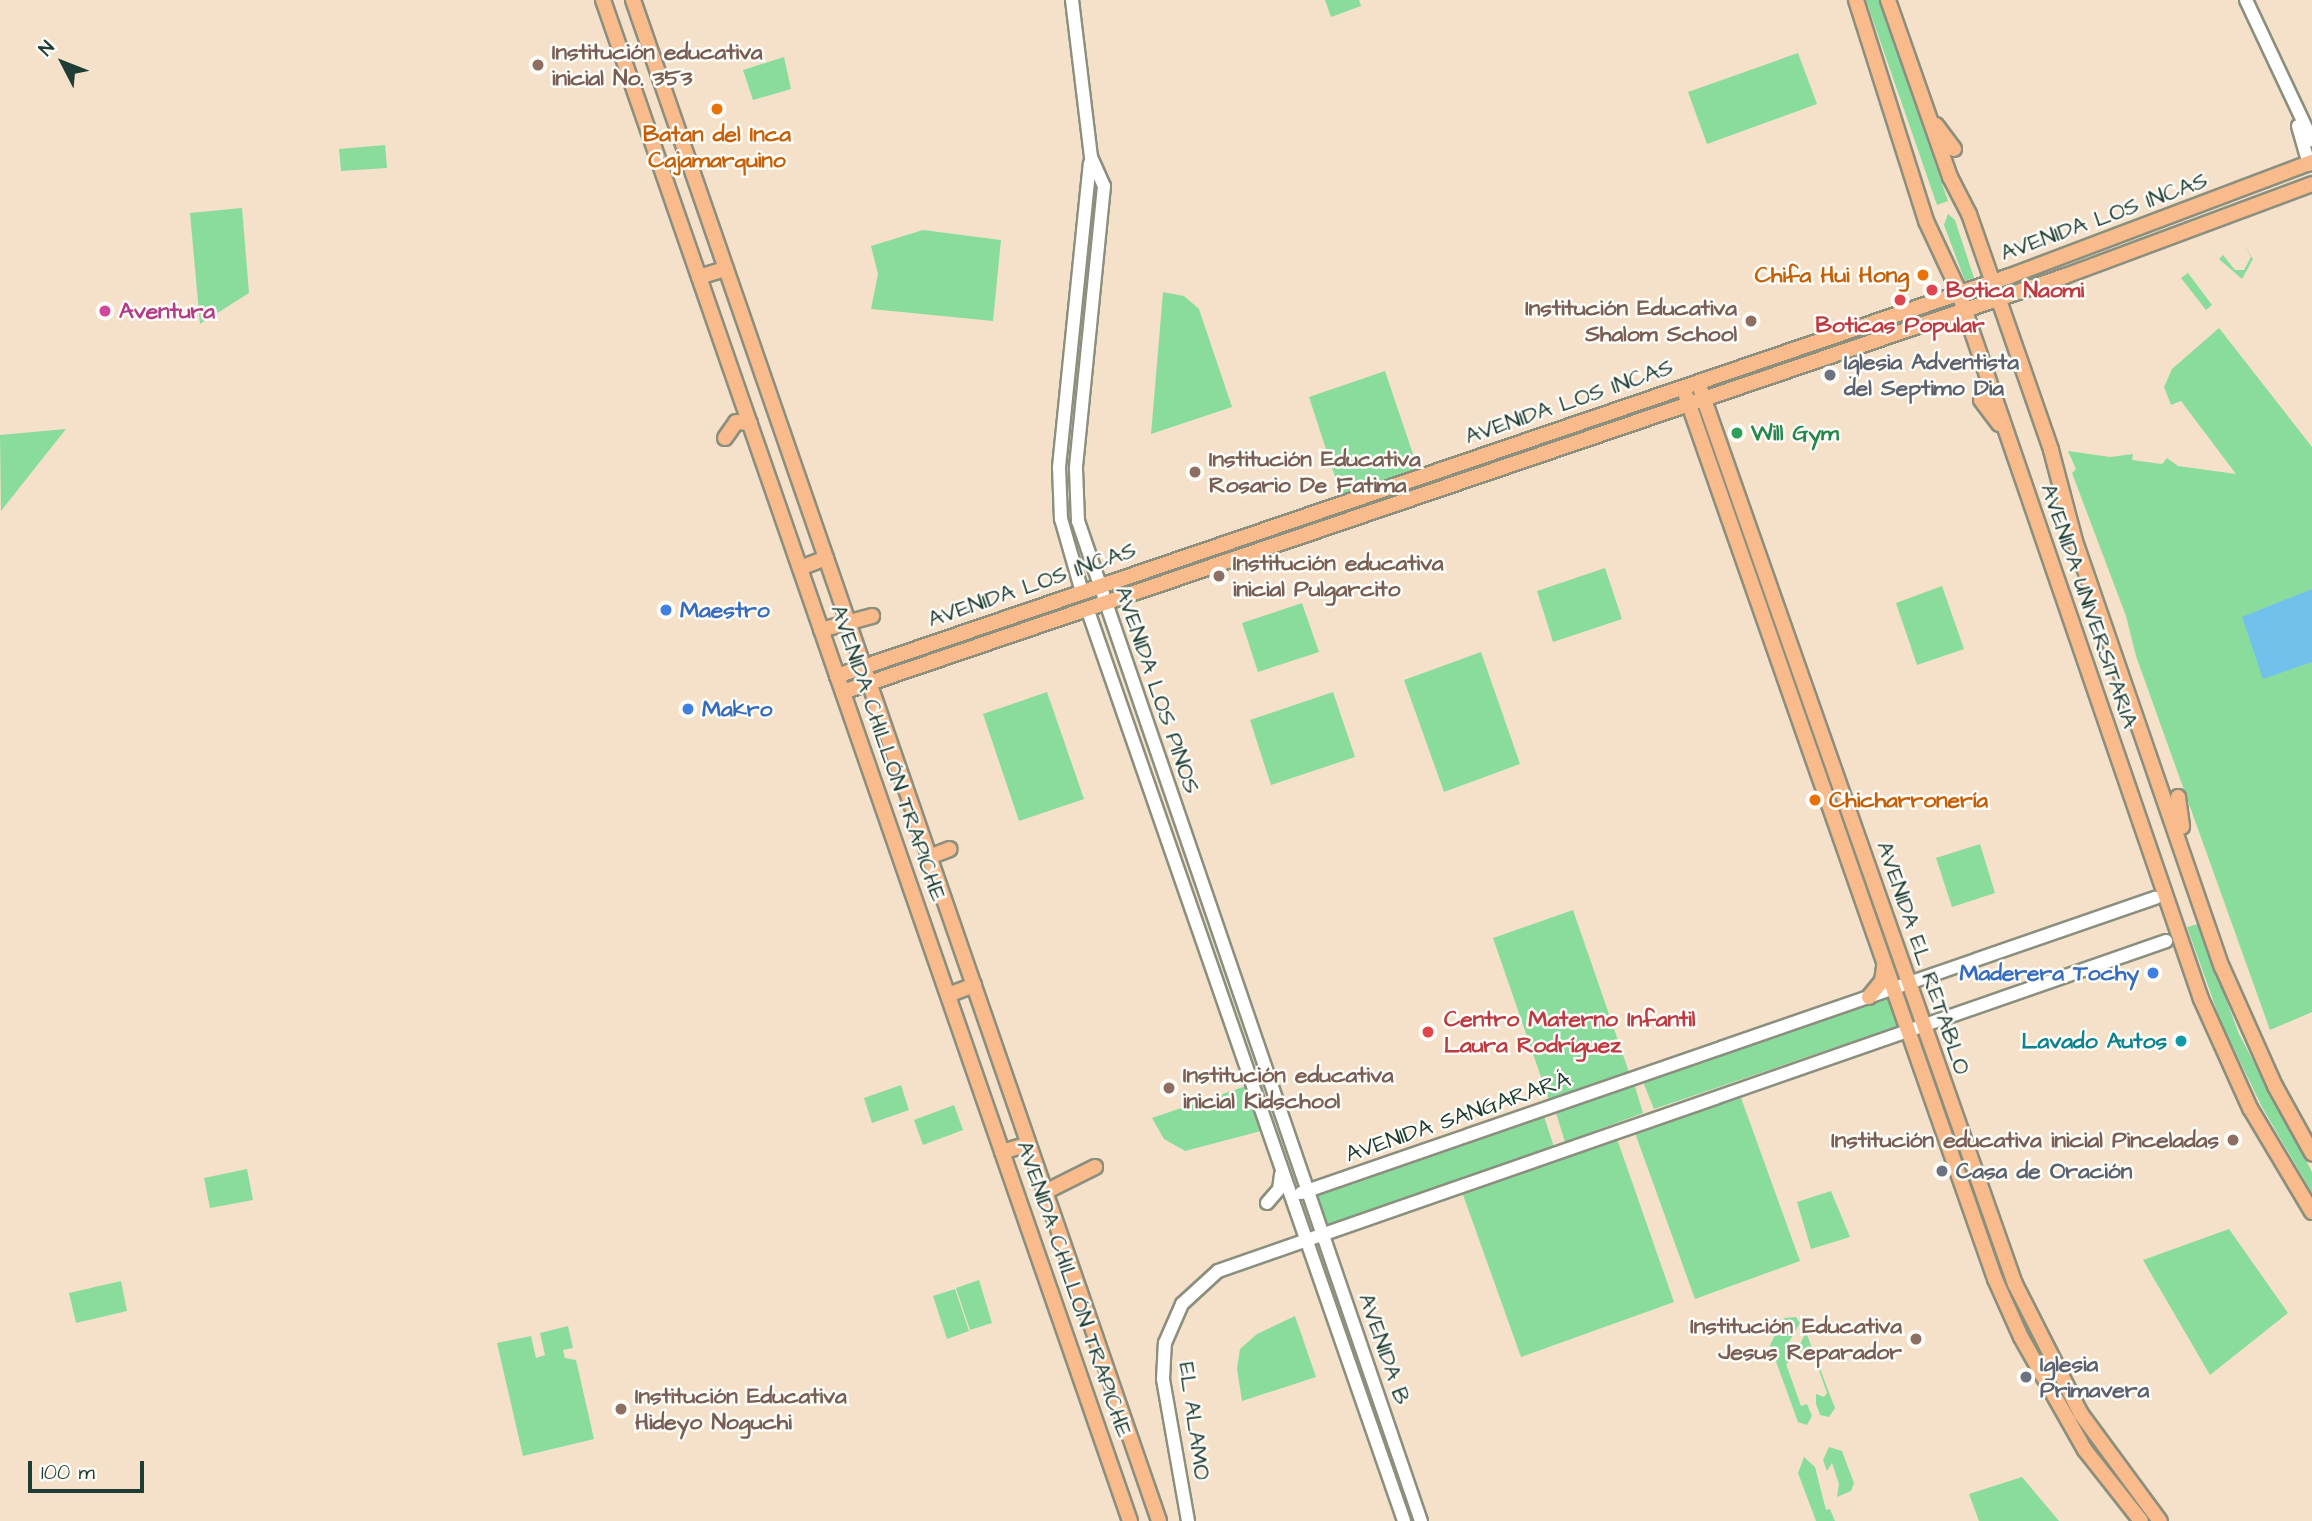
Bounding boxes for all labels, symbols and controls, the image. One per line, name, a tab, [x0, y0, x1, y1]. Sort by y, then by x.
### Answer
north arrow	[28, 28, 98, 98]
text: N	[33, 35, 61, 62]
place label: Institución educativa inicial No. 353	[552, 38, 763, 92]
marker: Institución educativa inicial No. 353	[530, 57, 546, 73]
marker: Batan del Inca Cajamarquino	[709, 101, 725, 117]
place label: Batan del Inca Cajamarquino	[643, 120, 791, 174]
street label: AVENIDA LOS INCAS	[1997, 167, 2211, 267]
place label: Chifa Hui Hong	[1755, 261, 1909, 289]
marker: Chifa Hui Hong	[1915, 267, 1931, 283]
place label: Botica Naomi	[1946, 276, 2084, 304]
marker: Botica Naomi	[1924, 282, 1940, 298]
marker: Boticas Popular	[1892, 292, 1908, 308]
place label: Institución Educativa Shalom School	[1525, 294, 1737, 348]
place label: Aventura	[119, 297, 215, 325]
marker: Aventura	[97, 303, 113, 319]
place label: Boticas Popular	[1815, 311, 1985, 339]
marker: Institución Educativa Shalom School	[1743, 313, 1759, 329]
place label: Iglesia Adventista del Septimo Dia	[1844, 348, 2019, 402]
street label: AVENIDA LOS INCAS	[1461, 353, 1677, 451]
marker: Iglesia Adventista del Septimo Dia	[1822, 367, 1838, 383]
place label: Will Gym	[1751, 419, 1839, 447]
marker: Will Gym	[1729, 425, 1745, 441]
place label: Institución Educativa Rosario De Fatima	[1209, 445, 1421, 499]
marker: Institución Educativa Rosario De Fatima	[1187, 464, 1203, 480]
street label: AVENIDA UNIVERSITARIA	[2034, 480, 2144, 732]
street label: AVENIDA LOS INCAS	[924, 536, 1140, 634]
place label: Institución educativa inicial Pulgarcito	[1233, 549, 1444, 603]
marker: Institución educativa inicial Pulgarcito	[1211, 568, 1227, 584]
street label: AVENIDA LOS PINOS	[1109, 583, 1205, 797]
place label: Maestro	[680, 596, 770, 624]
street label: AVENIDA CHILLÓN TRAPICHE	[824, 601, 952, 905]
marker: Maestro	[658, 602, 674, 618]
place label: Makro	[702, 695, 772, 723]
marker: Makro	[680, 701, 696, 717]
place label: Chicharronería	[1829, 786, 1988, 814]
marker: Chicharronería	[1807, 792, 1823, 808]
street label: AVENIDA EL RETABLO	[1870, 838, 1976, 1078]
place label: Maderera Tochy	[1959, 959, 2139, 987]
marker: Maderera Tochy	[2145, 965, 2161, 981]
place label: Centro Materno Infantil Laura Rodríguez	[1444, 1005, 1695, 1059]
marker: Centro Materno Infantil Laura Rodríguez	[1418, 1022, 1438, 1042]
place label: Lavado Autos	[2022, 1027, 2167, 1055]
marker: Lavado Autos	[2173, 1033, 2189, 1049]
place label: Institución educativa inicial Kidschool	[1183, 1061, 1394, 1115]
street label: AVENIDA SANGARARÁ	[1342, 1065, 1574, 1169]
marker: Institución educativa inicial Kidschool	[1161, 1080, 1177, 1096]
place label: Institución educativa inicial Pinceladas	[1831, 1126, 2219, 1154]
marker: Institución educativa inicial Pinceladas	[2225, 1132, 2241, 1148]
street label: AVENIDA CHILLÓN TRAPICHE	[1010, 1137, 1138, 1441]
place label: Casa de Oración	[1956, 1157, 2132, 1185]
marker: Casa de Oración	[1934, 1163, 1950, 1179]
street label: AVENIDA B	[1352, 1290, 1416, 1408]
place label: Institución Educativa Jesus Reparador	[1690, 1312, 1902, 1366]
marker: Institución Educativa Jesus Reparador	[1908, 1331, 1924, 1347]
place label: Iglesia Primavera	[2040, 1350, 2149, 1404]
street label: EL ALAMO	[1172, 1360, 1216, 1482]
marker: Iglesia Primavera	[2018, 1369, 2034, 1385]
place label: Institución Educativa Hideyo Noguchi	[635, 1382, 847, 1436]
marker: Institución Educativa Hideyo Noguchi	[613, 1401, 629, 1417]
scale bar	[32, 1448, 147, 1492]
text: 100 m	[41, 1458, 95, 1487]

